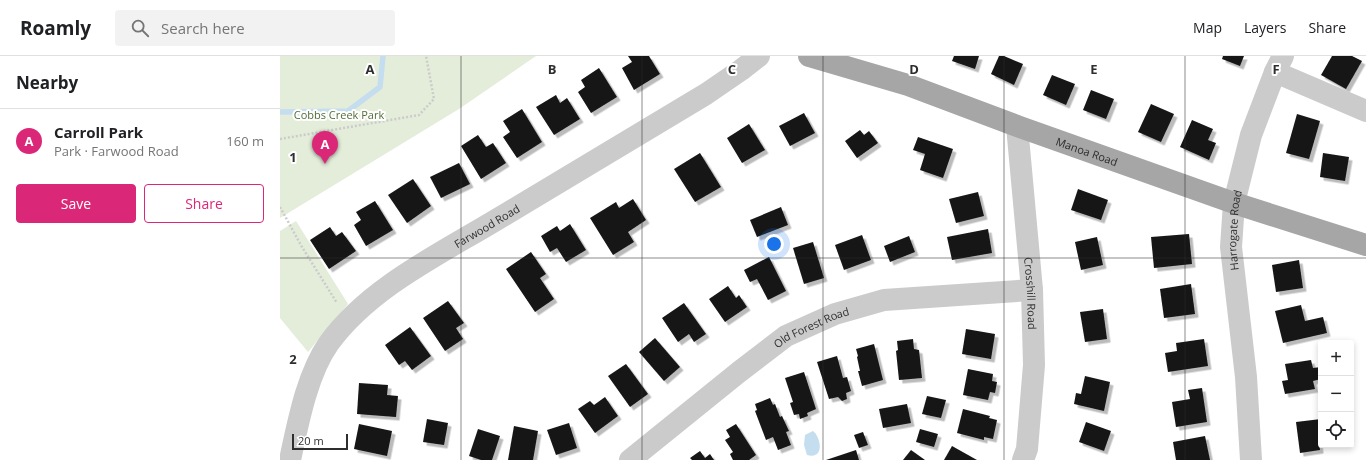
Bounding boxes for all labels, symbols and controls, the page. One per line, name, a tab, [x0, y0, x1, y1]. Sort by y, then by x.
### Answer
search box	[115, 10, 395, 46]
text: Roamly	[20, 15, 91, 41]
icon: search	[129, 17, 151, 39]
text: Search here	[161, 18, 245, 38]
text: Map	[1193, 18, 1222, 37]
text: Layers	[1244, 18, 1286, 37]
text: Share	[1308, 18, 1346, 37]
text: A	[366, 60, 375, 78]
text: B	[548, 60, 557, 78]
text: C	[728, 60, 736, 78]
text: D	[909, 60, 919, 78]
text: E	[1090, 60, 1098, 78]
text: F	[1272, 60, 1280, 78]
text: Nearby	[16, 71, 78, 94]
park label: Cobbs Creek Park	[294, 107, 384, 122]
text: Carroll Park	[54, 122, 143, 142]
pin: A	[312, 131, 338, 164]
text: A	[25, 132, 33, 150]
text: 160 m	[226, 132, 264, 150]
street label: Manoa Road	[1054, 133, 1120, 169]
text: Park · Farwood Road	[54, 142, 179, 160]
text: 1	[289, 148, 297, 166]
button: Save	[16, 184, 136, 223]
button: Share	[144, 184, 264, 223]
street label: Harrogate Road	[1223, 188, 1245, 271]
street label: Farwood Road	[451, 200, 522, 251]
your location	[764, 234, 784, 254]
street label: Crosshill Road	[1022, 256, 1041, 330]
street label: Old Forest Road	[770, 303, 851, 351]
map controls	[1318, 340, 1354, 448]
button: +	[1318, 340, 1354, 376]
text: 2	[289, 350, 297, 368]
button: −	[1318, 376, 1354, 412]
button: locate	[1318, 412, 1354, 448]
scale bar	[292, 432, 348, 451]
text: 20 m	[298, 433, 324, 448]

